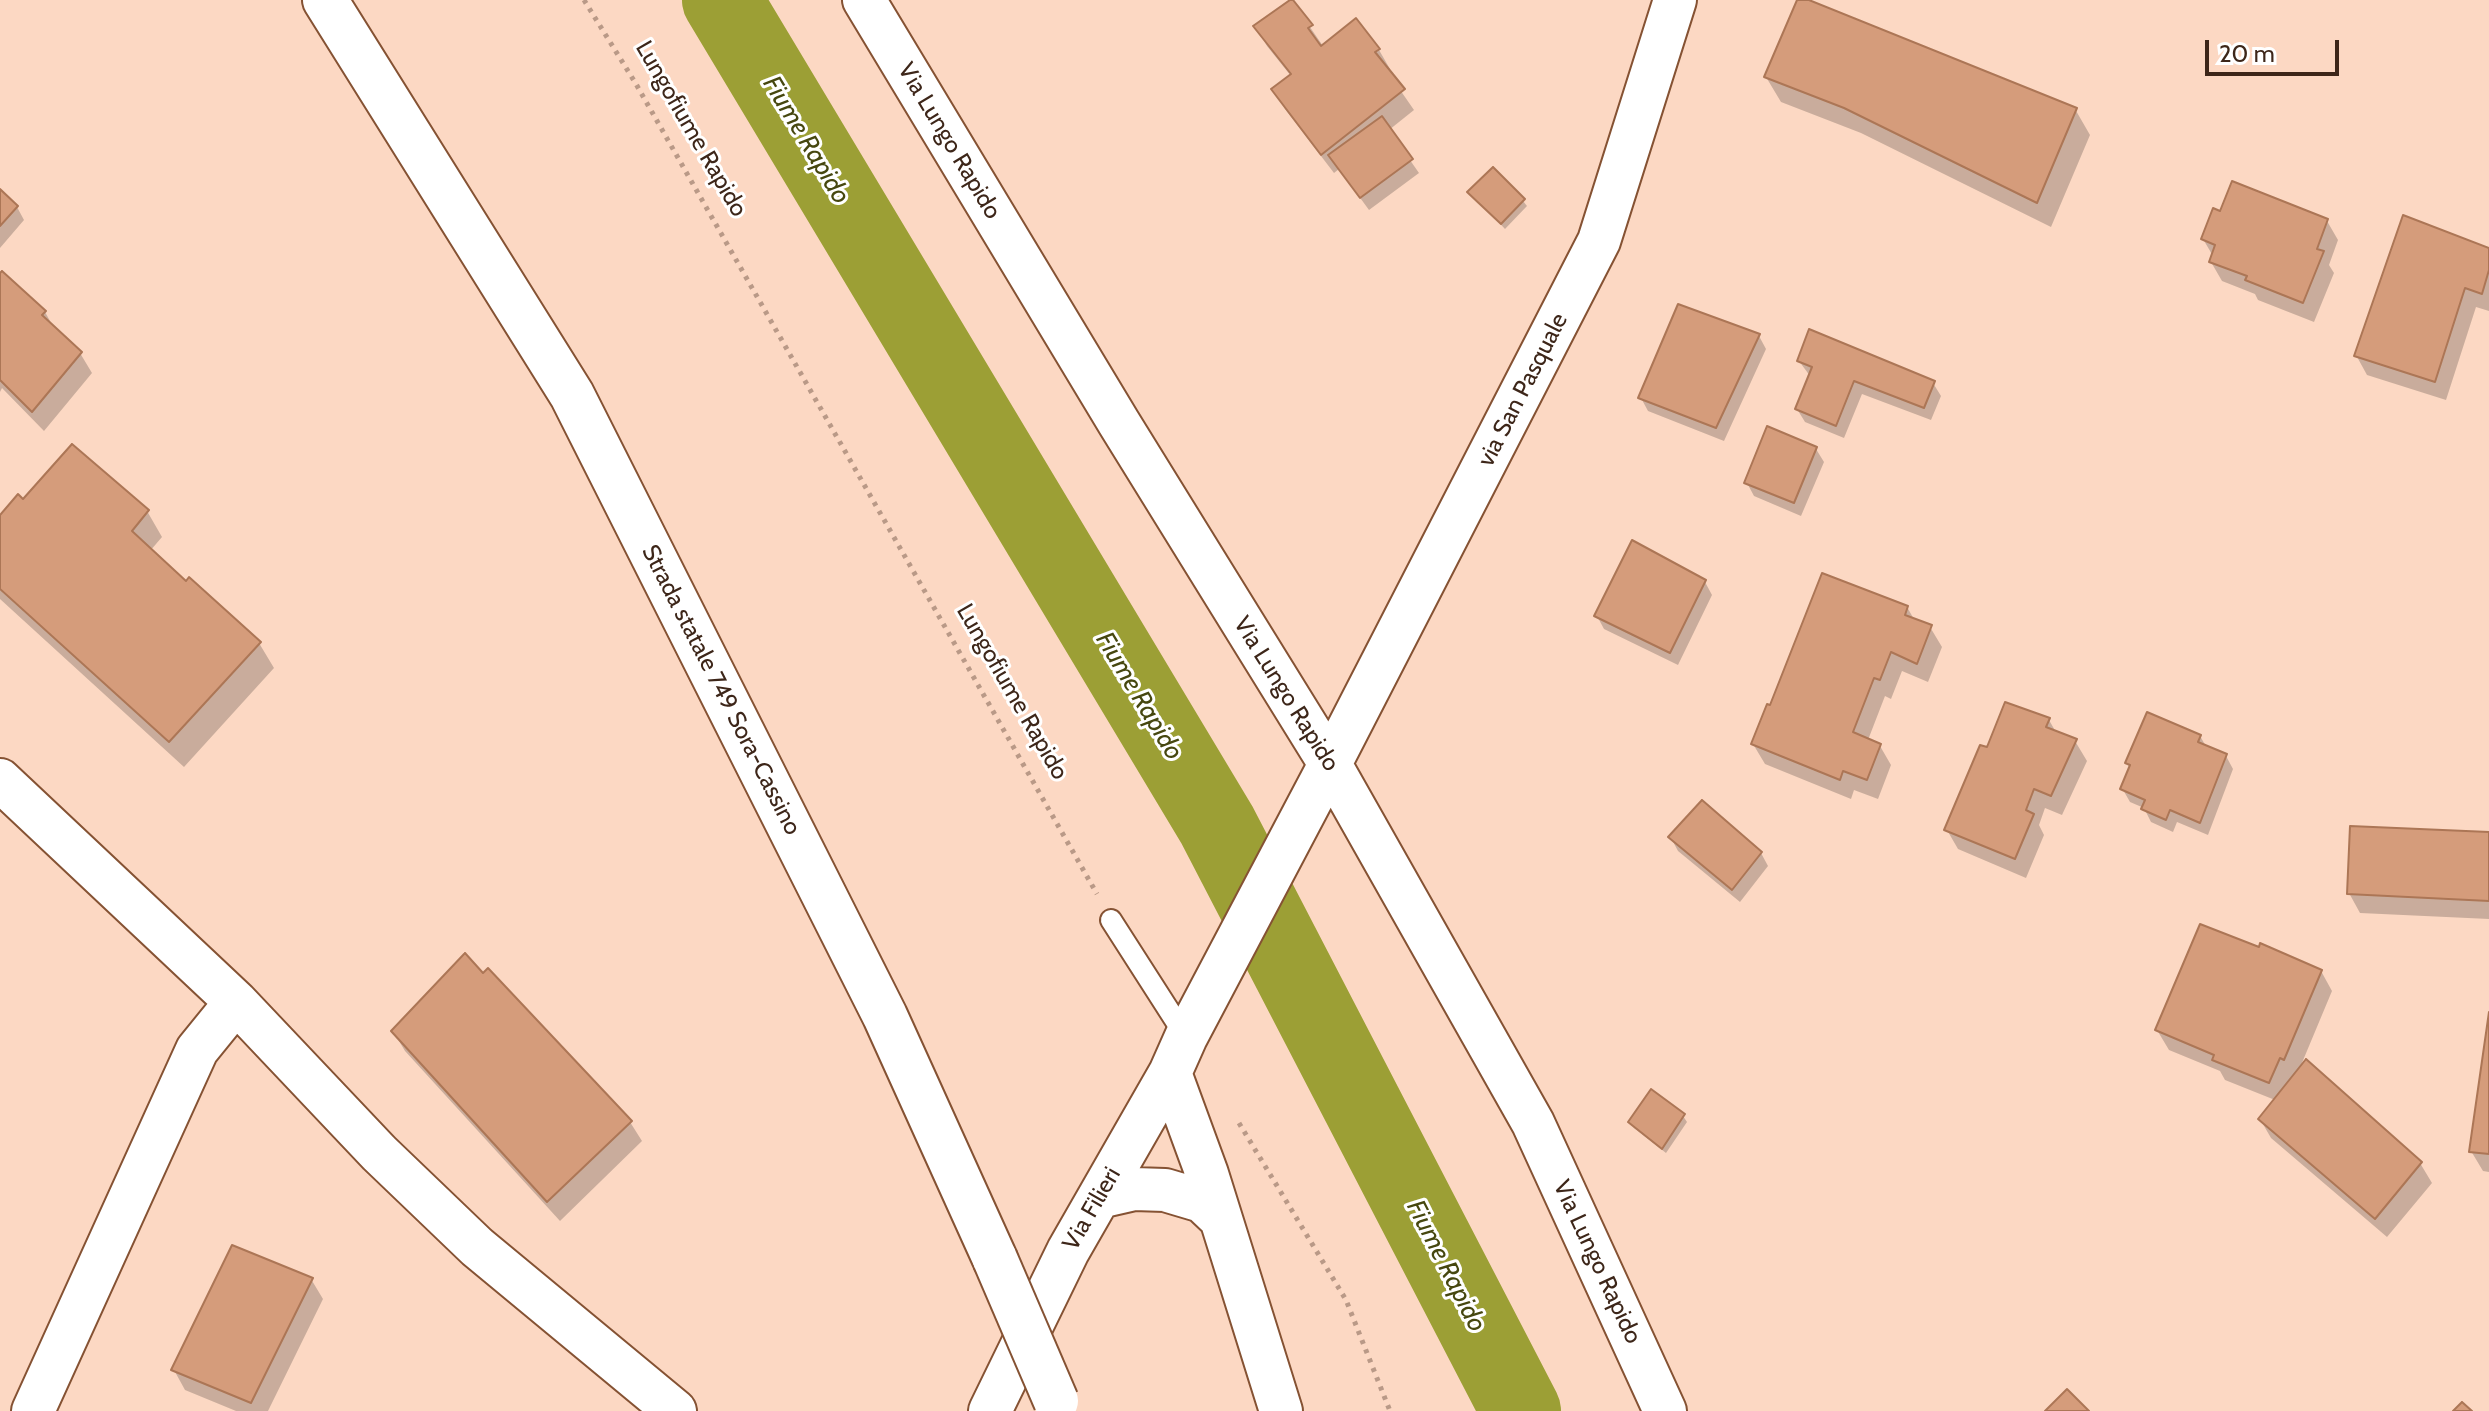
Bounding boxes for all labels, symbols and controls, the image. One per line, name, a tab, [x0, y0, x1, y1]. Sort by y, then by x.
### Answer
scale bar	[2209, 24, 2343, 74]
street label: Lungofiume Rapido	[629, 36, 753, 222]
text: 20 m	[2219, 39, 2275, 68]
street label: Via Lungo Rapido	[891, 58, 1007, 224]
water label: Fiume Rapido	[756, 70, 856, 210]
street label: via San Pasquale	[1472, 308, 1574, 472]
street label: Strada statale 749 Sora-Cassino	[635, 540, 807, 840]
street label: Lungofiume Rapido	[950, 599, 1074, 785]
street label: Via Lungo Rapido	[1227, 611, 1345, 777]
water label: Fiume Rapido	[1089, 626, 1189, 766]
street label: Via Filieri	[1057, 1162, 1127, 1256]
street label: Via Lungo Rapido	[1547, 1176, 1647, 1348]
water label: Fiume Rapido	[1400, 1195, 1492, 1337]

